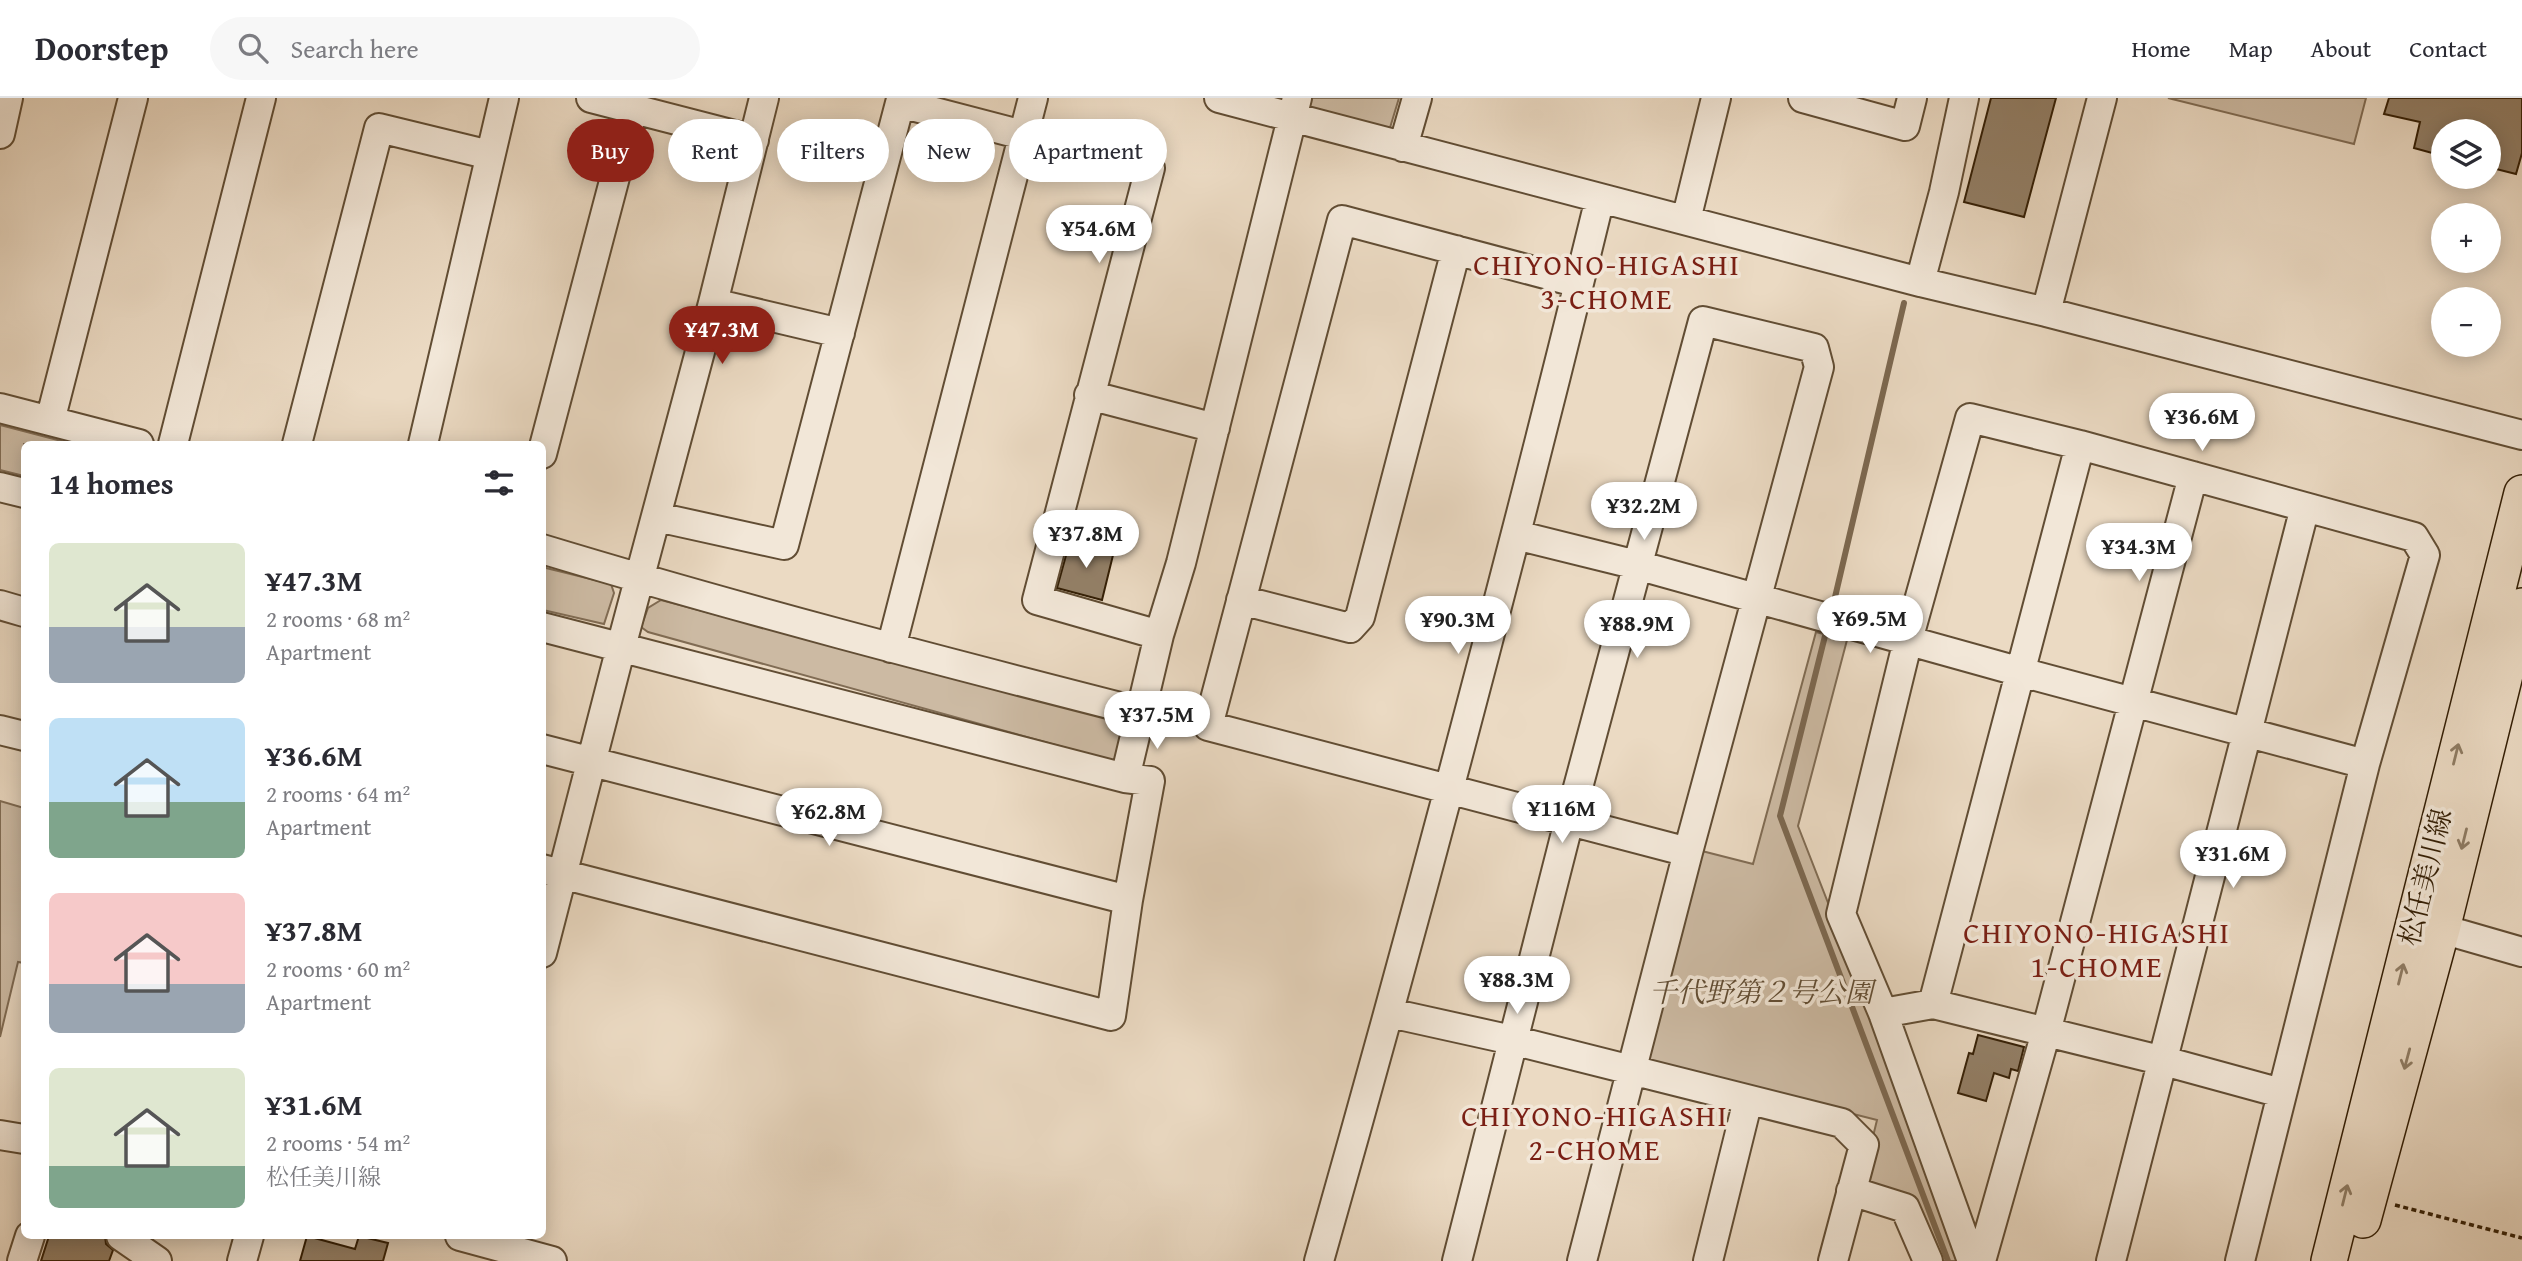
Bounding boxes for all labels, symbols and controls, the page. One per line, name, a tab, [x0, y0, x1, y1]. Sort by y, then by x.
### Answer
search box	[210, 17, 700, 80]
text: Doorstep	[35, 24, 168, 72]
icon: search	[234, 29, 272, 67]
text: Search here	[290, 29, 419, 68]
text: Home	[2132, 31, 2191, 66]
text: Map	[2229, 31, 2273, 66]
text: About	[2311, 31, 2371, 66]
text: Contact	[2409, 31, 2487, 66]
chip: Buy	[567, 119, 654, 182]
chip: Rent	[668, 119, 763, 182]
chip: Filters	[777, 119, 889, 182]
chip: New	[903, 119, 995, 182]
chip: Apartment	[1009, 119, 1167, 182]
map controls	[2431, 119, 2501, 357]
button: layers	[2431, 119, 2501, 189]
button: +	[2431, 203, 2501, 273]
pin: ¥54.6M	[1042, 206, 1156, 265]
text: ¥54.6M	[1062, 211, 1136, 244]
district label: CHIYONO-HIGASHI 3-CHOME	[1473, 242, 1741, 320]
button: −	[2431, 287, 2501, 357]
pin: ¥47.3M	[665, 306, 779, 366]
text: ¥47.3M	[685, 312, 759, 345]
pin: ¥36.6M	[2145, 394, 2259, 453]
text: ¥36.6M	[2165, 399, 2239, 432]
text: 14 homes	[49, 461, 174, 505]
icon: filters	[480, 464, 518, 502]
pin: ¥32.2M	[1587, 482, 1701, 542]
text: ¥32.2M	[1607, 488, 1681, 521]
pin: ¥37.8M	[1029, 510, 1143, 570]
text: ¥37.8M	[1049, 516, 1123, 549]
pin: ¥34.3M	[2082, 524, 2196, 583]
text: ¥34.3M	[2102, 529, 2176, 562]
text: ¥47.3M	[266, 558, 362, 602]
icon: home	[105, 571, 189, 655]
pin: ¥90.3M	[1401, 596, 1515, 656]
pin: ¥69.5M	[1813, 596, 1927, 655]
pin: ¥88.9M	[1580, 601, 1694, 660]
text: ¥69.5M	[1833, 601, 1907, 634]
text: 2 rooms · 68 m²	[266, 602, 410, 635]
text: ¥90.3M	[1421, 602, 1495, 635]
text: ¥88.9M	[1600, 606, 1674, 639]
text: Apartment	[266, 635, 371, 668]
pin: ¥37.5M	[1100, 692, 1214, 751]
text: ¥37.5M	[1120, 697, 1194, 730]
text: ¥36.6M	[266, 733, 362, 777]
one-way arrow	[2450, 743, 2463, 765]
icon: home	[105, 746, 189, 830]
text: 2 rooms · 64 m²	[266, 777, 410, 810]
pin: ¥116M	[1513, 786, 1611, 845]
pin: ¥62.8M	[772, 788, 886, 848]
text: ¥116M	[1528, 791, 1596, 824]
text: ¥62.8M	[792, 794, 866, 827]
street label: 松任美川線	[2388, 804, 2461, 950]
text: Apartment	[266, 810, 371, 843]
one-way arrow	[2457, 827, 2470, 850]
pin: ¥31.6M	[2176, 830, 2290, 890]
text: ¥31.6M	[2196, 836, 2270, 869]
text: ¥37.8M	[266, 908, 362, 952]
district label: CHIYONO-HIGASHI 1-CHOME	[1963, 910, 2231, 988]
icon: home	[105, 921, 189, 1005]
text: 2 rooms · 60 m²	[266, 952, 410, 985]
pin: ¥88.3M	[1460, 956, 1574, 1016]
text: ¥88.3M	[1480, 962, 1554, 995]
one-way arrow	[2395, 963, 2408, 986]
park label: 千代野第２号公園	[1649, 971, 1877, 1012]
text: Apartment	[266, 985, 371, 1018]
one-way arrow	[2400, 1047, 2413, 1070]
text: ¥31.6M	[266, 1082, 362, 1126]
district label: CHIYONO-HIGASHI 2-CHOME	[1461, 1093, 1729, 1171]
icon: home	[105, 1096, 189, 1180]
text: 2 rooms · 54 m²	[266, 1126, 410, 1159]
text: 松任美川線	[266, 1160, 381, 1193]
one-way arrow	[2339, 1184, 2352, 1207]

